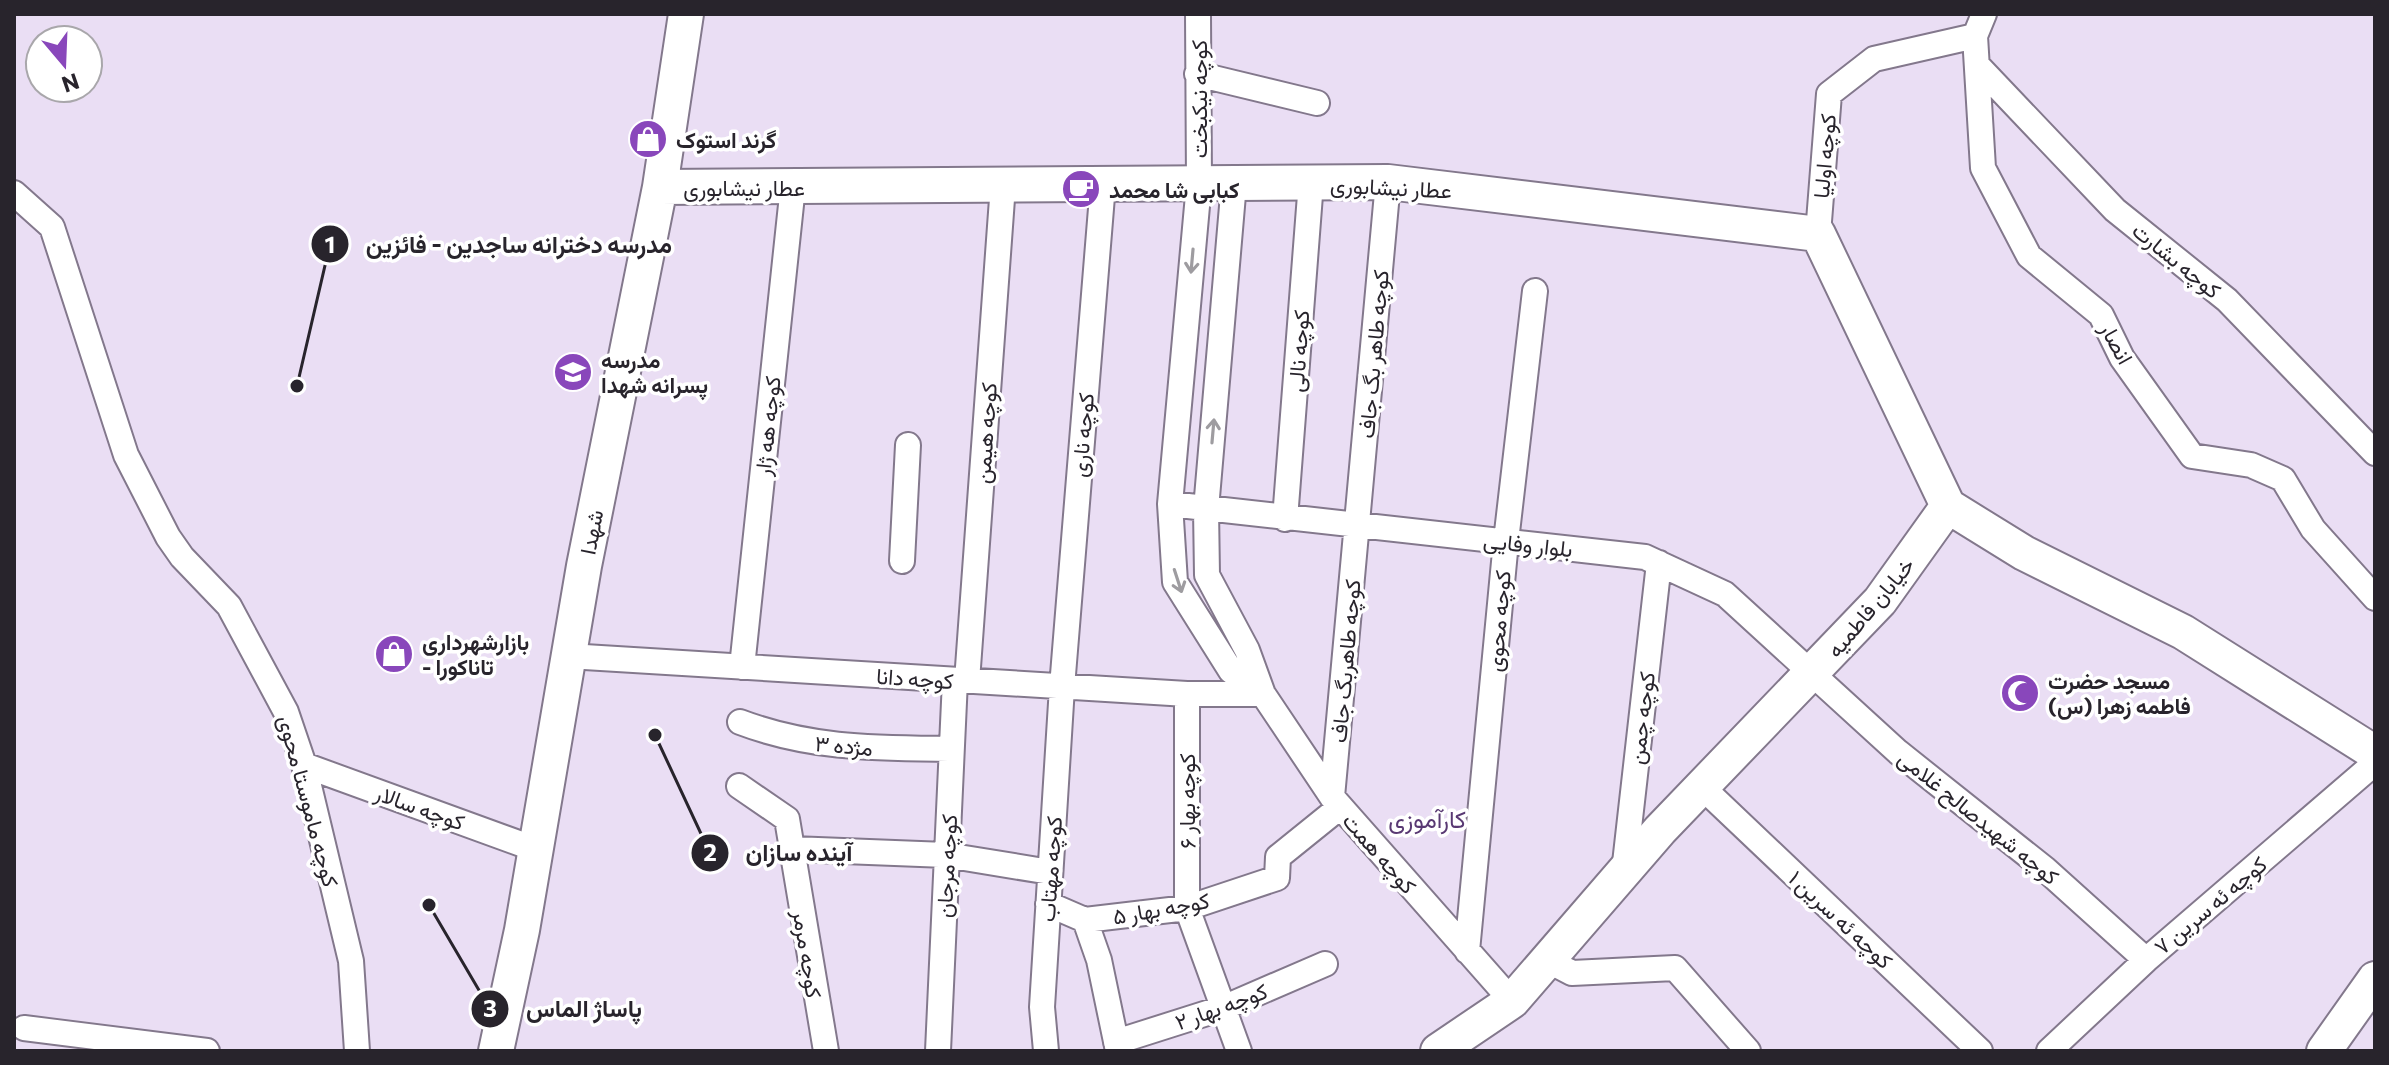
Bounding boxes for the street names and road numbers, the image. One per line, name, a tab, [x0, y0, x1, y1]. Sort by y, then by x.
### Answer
street label: کوچه نیکبخت	[1185, 40, 1214, 158]
street label: کوچه اولیا	[1807, 112, 1843, 200]
street label: عطار نیشابوری	[1329, 170, 1452, 205]
street label: عطار نیشابوری	[683, 174, 805, 202]
street label: کوچه بشارت	[2126, 216, 2227, 305]
street label: کوچه طاهر بگ جاف	[1352, 268, 1396, 440]
street label: کوچه نالی	[1282, 309, 1316, 393]
street label: انصار	[2093, 317, 2139, 369]
street label: کوچه هه ژار	[748, 375, 788, 478]
street label: کوچه هیمن	[968, 381, 1004, 485]
street label: کوچه ناری	[1065, 391, 1101, 479]
street label: شهدا	[573, 507, 610, 557]
street label: بلوار وفایی	[1482, 526, 1574, 563]
street label: خیابان فاطمیه	[1820, 552, 1920, 662]
street label: کوچه محوی	[1480, 569, 1518, 673]
street label: کوچه طاهربگ جاف	[1324, 578, 1368, 744]
street label: کوچه دانا	[875, 662, 955, 696]
street label: کوچه چمن	[1622, 670, 1662, 766]
street label: کوچه ماموستا محوی	[271, 712, 345, 891]
street label: مژده ۳	[814, 729, 874, 762]
street label: کوچه شهیدصالح غلامی	[1892, 744, 2065, 892]
street label: کوچه بهار ۶	[1173, 753, 1202, 849]
street label: کوچه سالار	[370, 778, 469, 838]
street label: کوچه همت	[1336, 807, 1423, 900]
street label: کوچه مرجان	[930, 813, 964, 919]
street label: کوچه مهتاب	[1033, 815, 1069, 923]
street label: کوچه ئه سرین ۷	[2148, 850, 2273, 961]
street label: کوچه ئه سرین ۱	[1782, 864, 1899, 976]
street label: کوچه بهار ۵	[1110, 886, 1212, 932]
street label: کوچه مرمر	[786, 907, 828, 1000]
street label: کوچه بهار ۲	[1171, 977, 1272, 1037]

